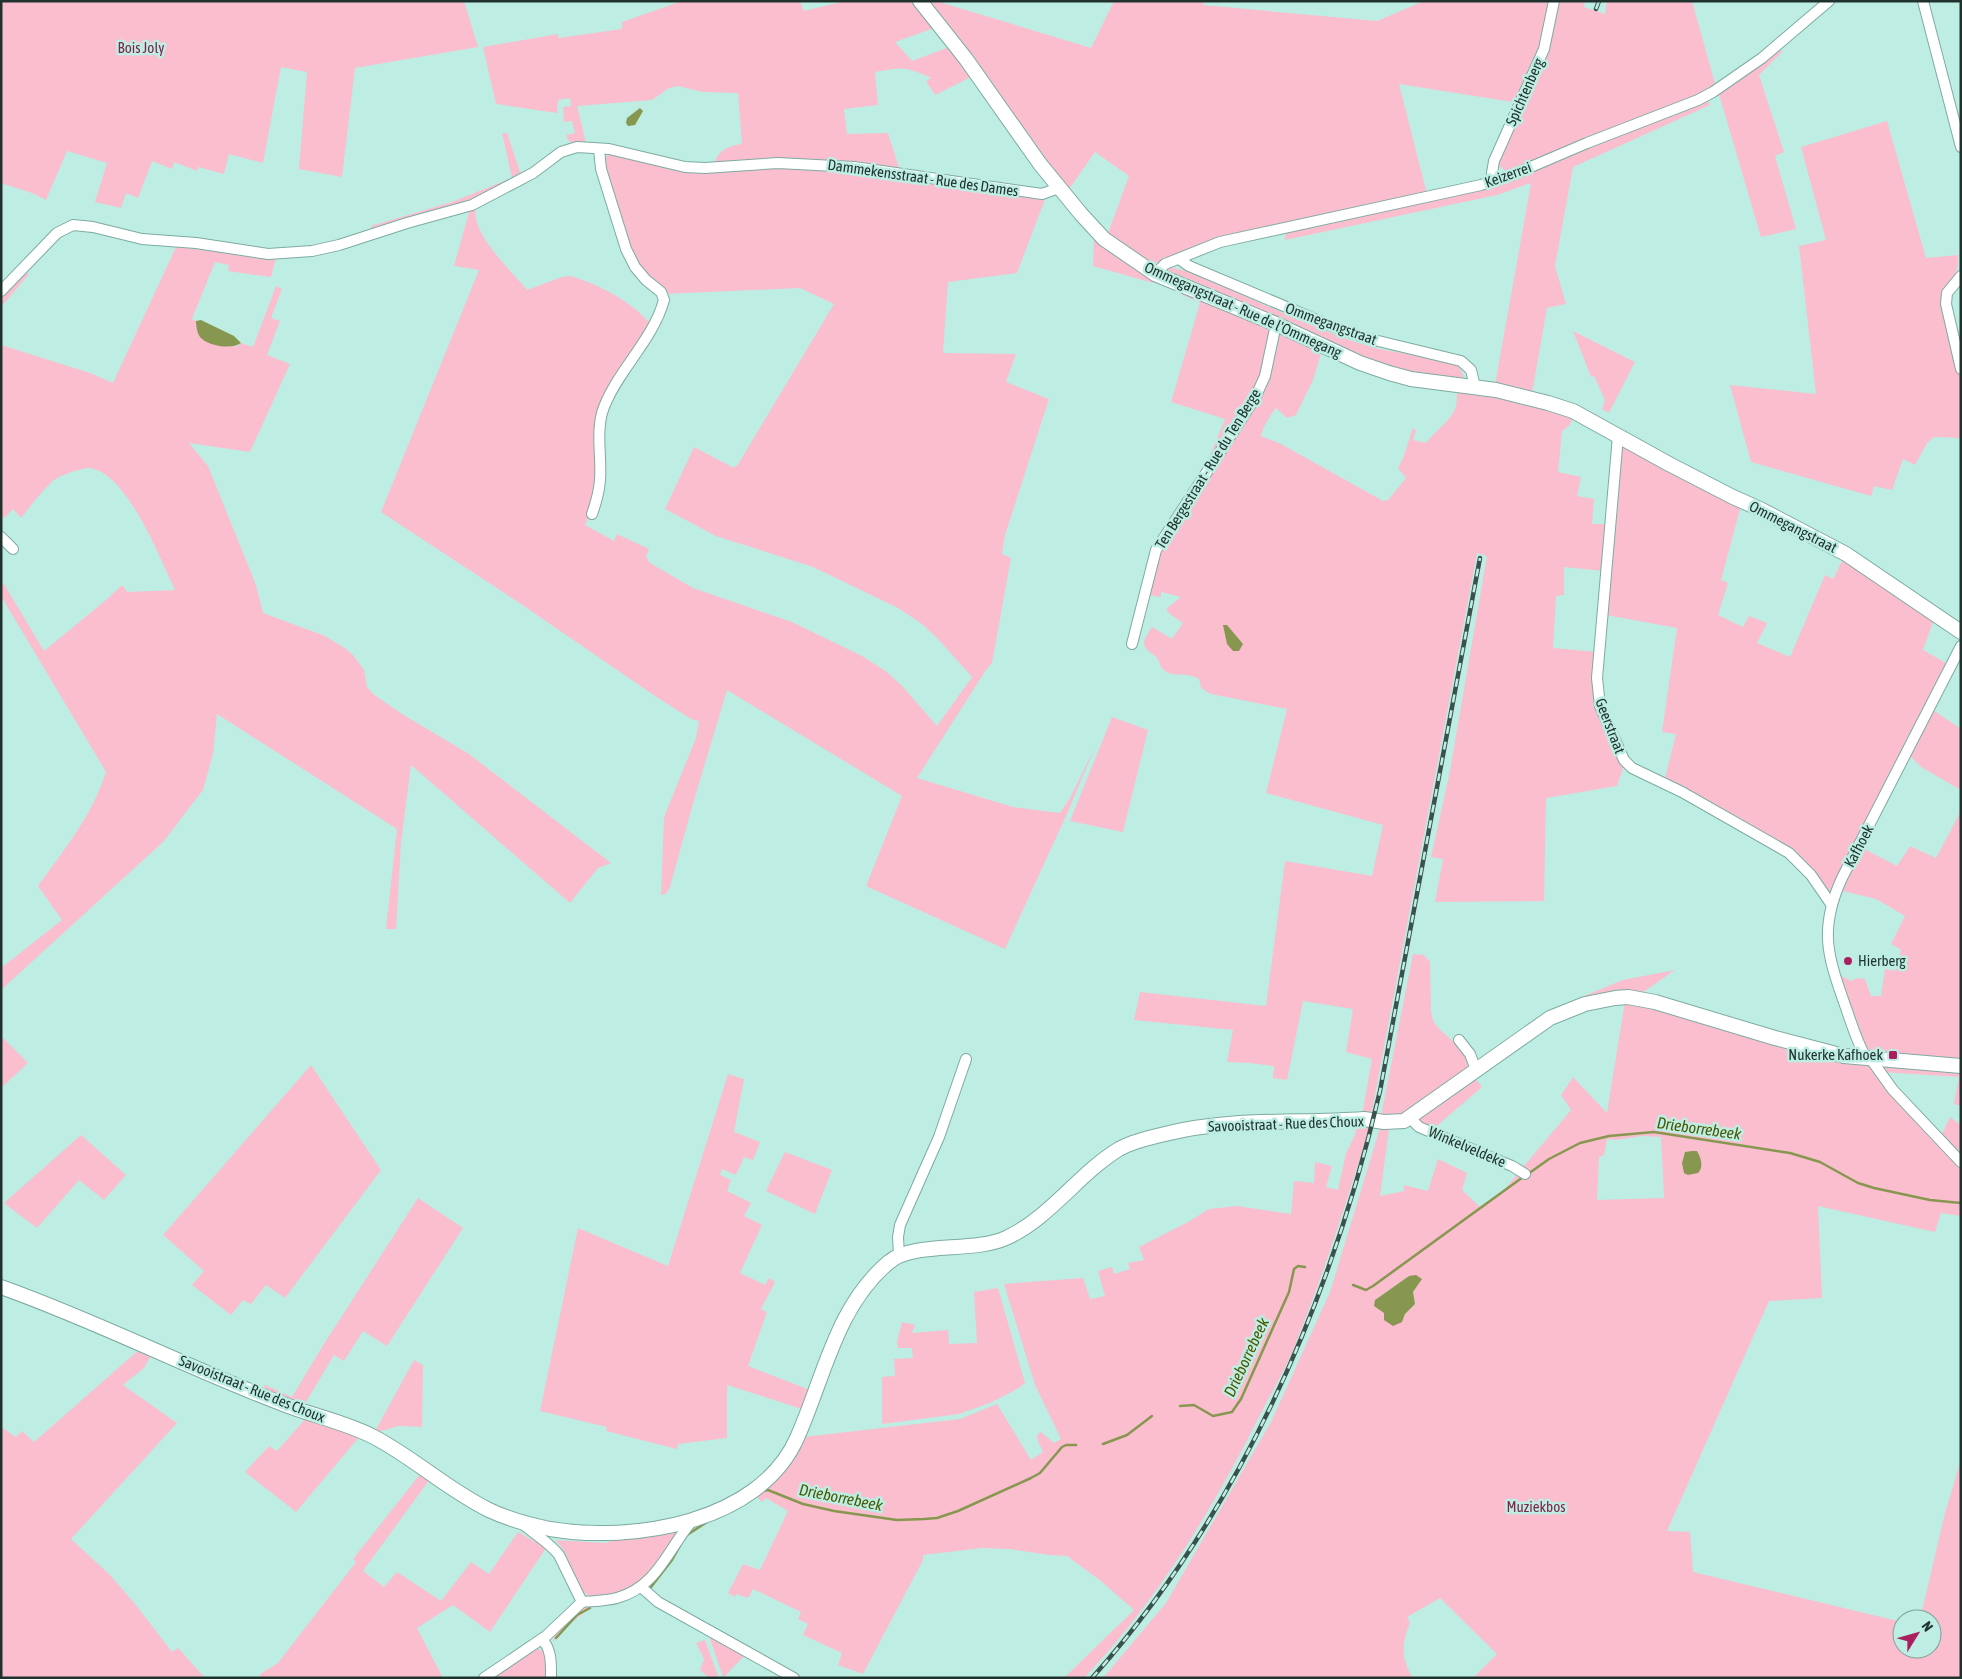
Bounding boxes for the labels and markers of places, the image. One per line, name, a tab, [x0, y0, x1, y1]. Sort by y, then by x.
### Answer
place label: Hierberg	[1858, 952, 1906, 969]
marker: Hierberg	[1842, 955, 1854, 967]
place label: Nukerke Kafhoek	[1788, 1046, 1883, 1063]
marker: Nukerke Kafhoek	[1887, 1049, 1899, 1061]

